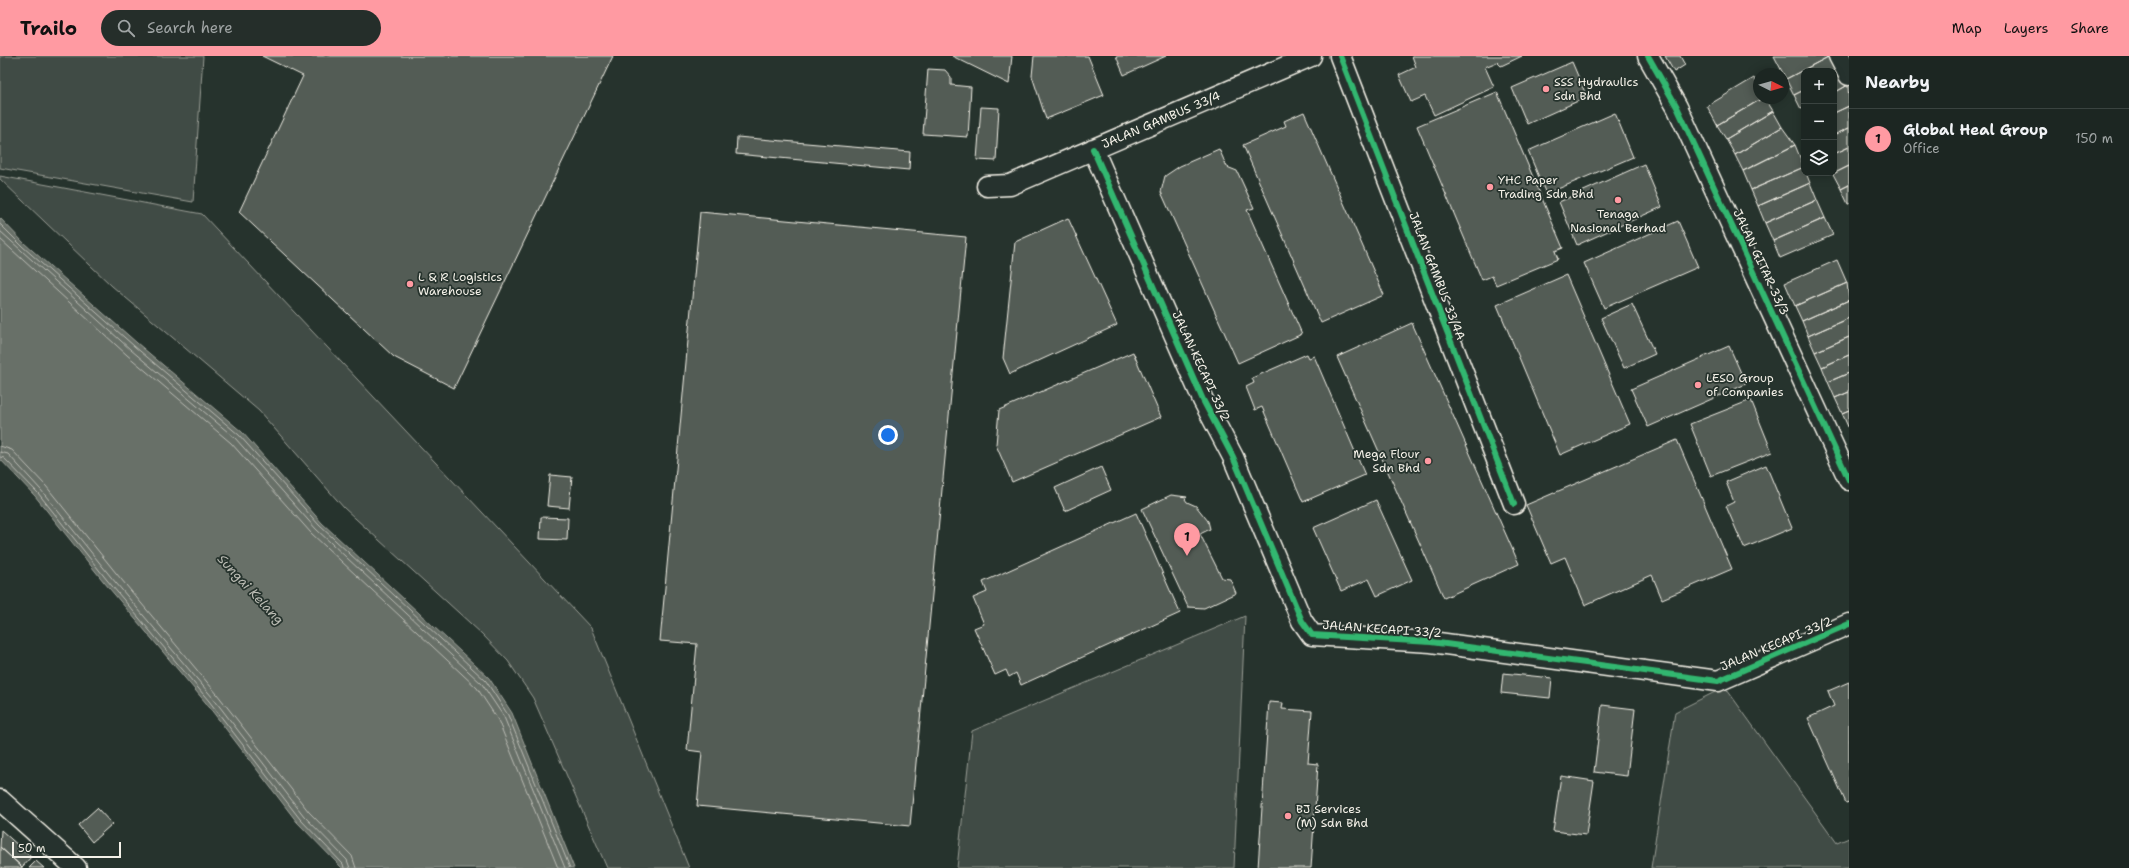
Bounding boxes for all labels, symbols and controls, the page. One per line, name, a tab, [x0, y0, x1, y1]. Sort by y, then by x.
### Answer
search box	[101, 10, 381, 46]
text: Trailo	[20, 16, 77, 41]
icon: search	[115, 17, 137, 39]
text: Search here	[147, 18, 233, 38]
text: Map	[1952, 19, 1982, 37]
text: Layers	[2004, 19, 2048, 37]
text: Share	[2070, 19, 2109, 37]
north arrow	[1753, 68, 1789, 104]
map controls	[1801, 68, 1837, 176]
button: +	[1801, 68, 1837, 104]
text: Nearby	[1865, 71, 1930, 93]
place label: SSS Hydraulics Sdn Bhd	[1554, 74, 1638, 104]
marker: SSS Hydraulics Sdn Bhd	[1541, 84, 1551, 94]
street label: JALAN GAMBUS 33/4	[1099, 88, 1223, 152]
button: −	[1801, 104, 1837, 140]
text: Global Heal Group	[1903, 120, 2048, 140]
text: 1	[1875, 130, 1881, 147]
text: 150 m	[2075, 130, 2113, 147]
button: layers	[1801, 140, 1837, 176]
text: Office	[1903, 140, 1940, 157]
place label: YHC Paper Trading Sdn Bhd	[1498, 172, 1594, 202]
marker: YHC Paper Trading Sdn Bhd	[1485, 182, 1495, 192]
marker: Tenaga Nasional Berhad	[1613, 195, 1623, 205]
place label: Tenaga Nasional Berhad	[1570, 206, 1666, 236]
street label: JALAN GITAR 33/3	[1729, 206, 1793, 318]
street label: JALAN GAMBUS 33/4A	[1405, 210, 1469, 343]
place label: L & R Logistics Warehouse	[418, 269, 502, 299]
marker: L & R Logistics Warehouse	[405, 279, 415, 289]
street label: JALAN KECAPI 33/2	[1168, 308, 1234, 424]
place label: LESO Group of Companies	[1706, 370, 1784, 400]
marker: LESO Group of Companies	[1693, 380, 1703, 390]
your location	[878, 425, 898, 445]
place label: Mega Flour Sdn Bhd	[1353, 446, 1420, 476]
marker: Mega Flour Sdn Bhd	[1423, 456, 1433, 466]
pin: 1	[1174, 523, 1200, 556]
water label: Sungai Kelang	[214, 551, 287, 628]
street label: JALAN KECAPI 33/2	[1718, 613, 1834, 675]
street label: JALAN KECAPI 33/2	[1322, 617, 1442, 641]
place label: BJ Services (M) Sdn Bhd	[1296, 801, 1369, 831]
marker: BJ Services (M) Sdn Bhd	[1283, 811, 1293, 821]
scale bar	[12, 840, 121, 859]
text: 50 m	[18, 841, 46, 856]

